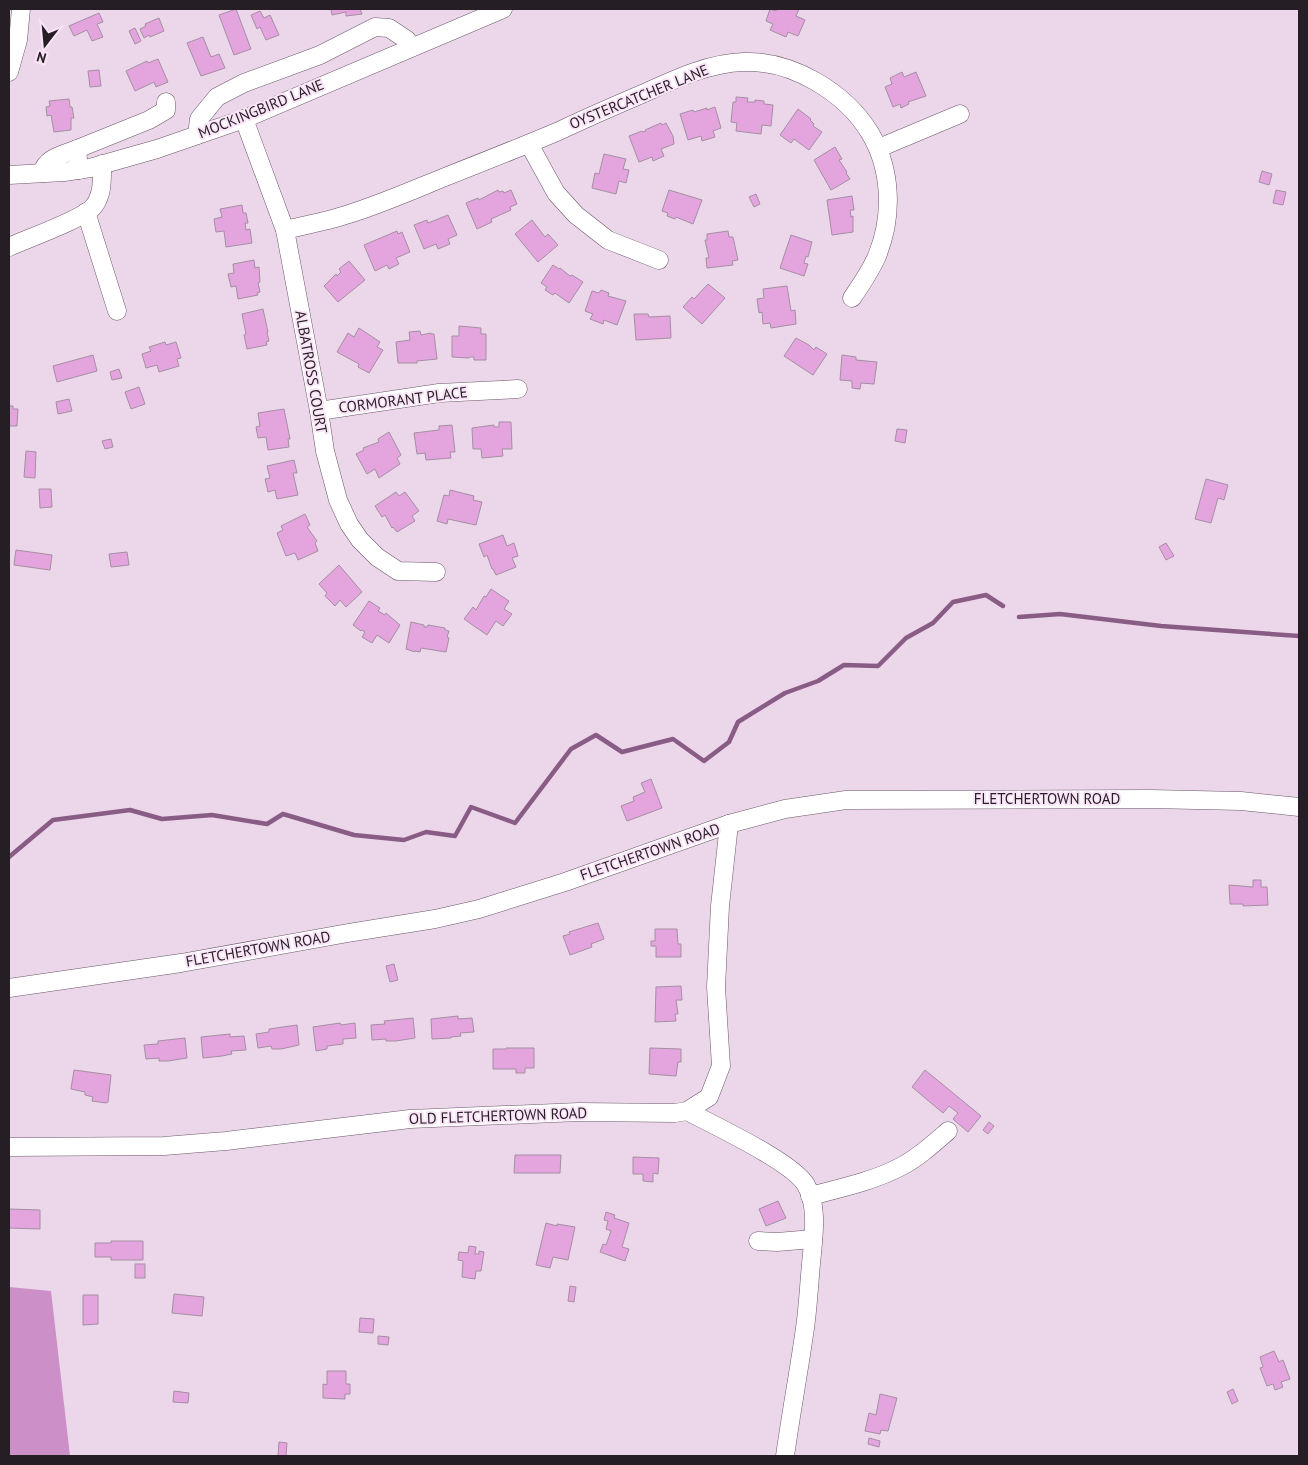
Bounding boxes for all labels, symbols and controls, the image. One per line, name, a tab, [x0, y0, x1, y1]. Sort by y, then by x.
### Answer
north arrow	[20, 20, 70, 70]
text: N	[35, 48, 48, 67]
street label: OYSTERCATCHER LANE	[566, 60, 711, 133]
street label: MOCKINGBIRD LANE	[195, 75, 327, 142]
street label: ALBATROSS COURT	[291, 309, 332, 435]
street label: CORMORANT PLACE	[337, 382, 469, 417]
street label: FLETCHERTOWN ROAD	[974, 789, 1120, 808]
street label: FLETCHERTOWN ROAD	[577, 819, 722, 884]
street label: FLETCHERTOWN ROAD	[184, 926, 332, 971]
street label: OLD FLETCHERTOWN ROAD	[408, 1103, 588, 1128]

